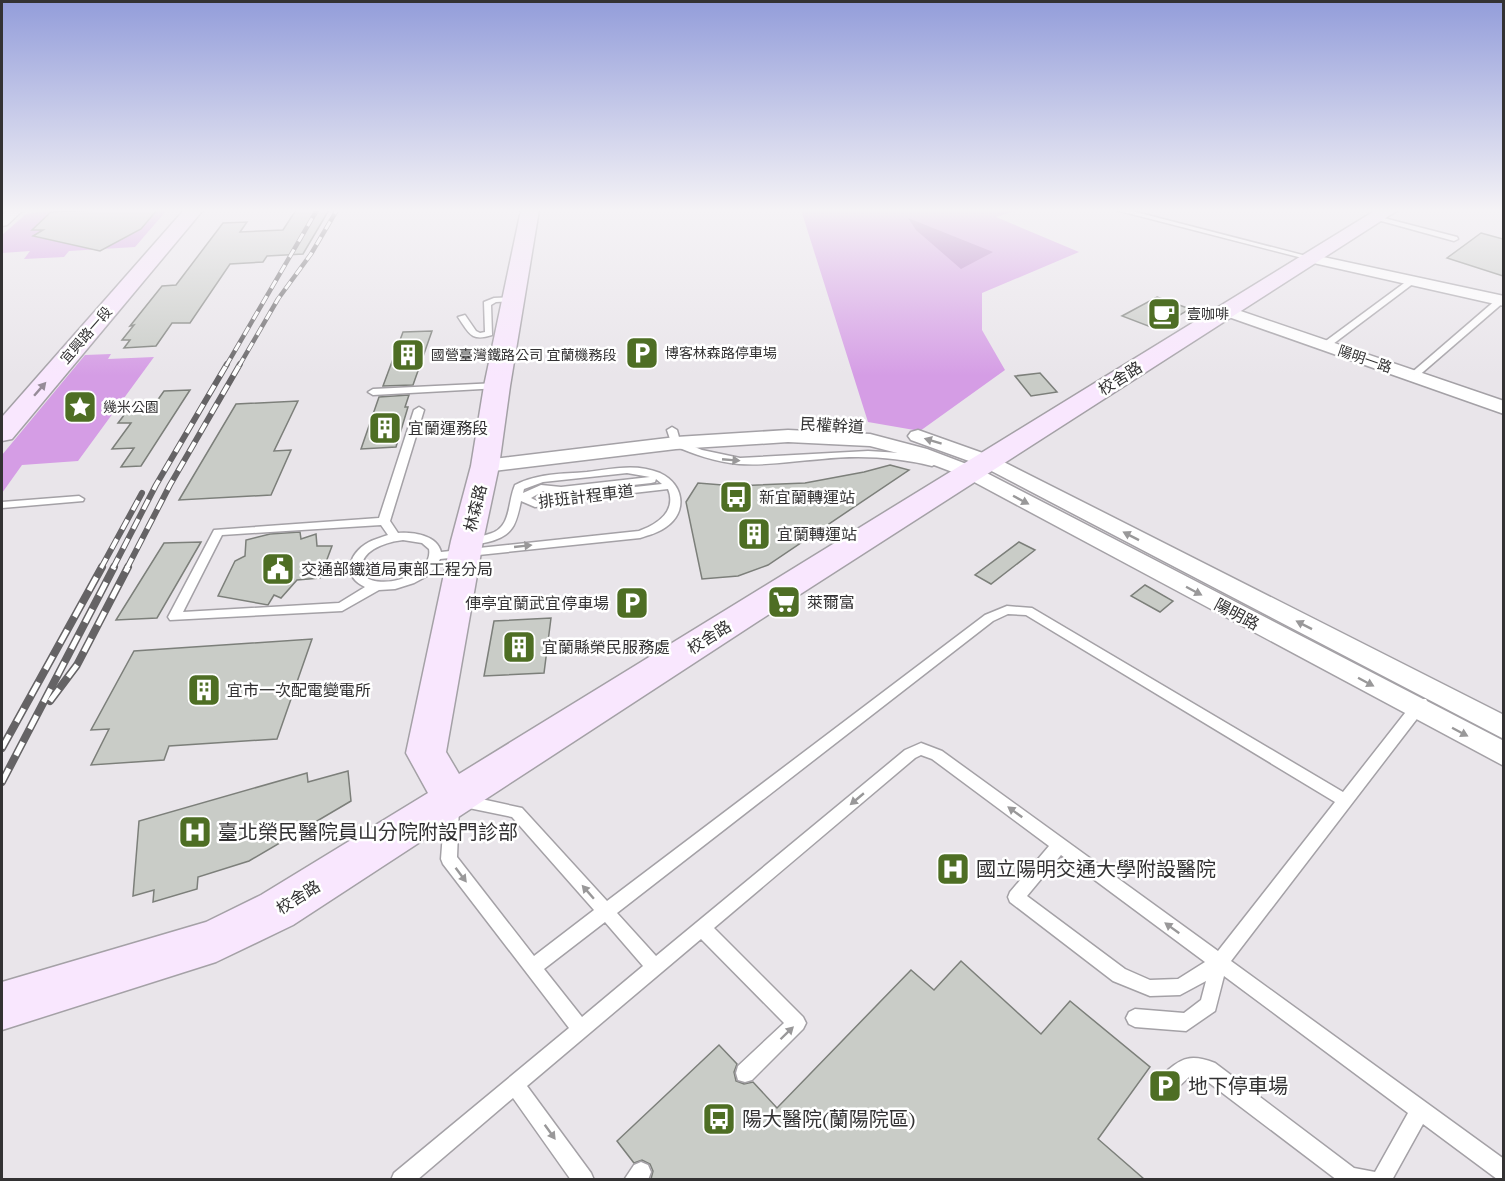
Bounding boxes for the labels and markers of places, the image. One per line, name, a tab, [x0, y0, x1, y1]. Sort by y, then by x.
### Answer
cafe icon: 壹咖啡	[1146, 296, 1182, 332]
place label: 壹咖啡	[1187, 304, 1229, 323]
parking icon: 博客林森路停車場	[624, 335, 660, 371]
building icon: 國營臺灣鐵路公司 宜蘭機務段	[390, 337, 426, 373]
place label: 博客林森路停車場	[665, 343, 777, 362]
place label: 國營臺灣鐵路公司 宜蘭機務段	[431, 345, 616, 364]
place icon: 幾米公園	[62, 389, 98, 425]
place label: 幾米公園	[103, 397, 159, 416]
building icon: 宜蘭運務段	[367, 410, 403, 446]
place label: 宜蘭運務段	[408, 417, 488, 439]
bus stop icon: 新宜蘭轉運站	[718, 479, 754, 515]
place label: 新宜蘭轉運站	[759, 486, 855, 508]
building icon: 宜蘭轉運站	[736, 516, 772, 552]
place label: 宜蘭轉運站	[777, 523, 857, 545]
public building icon: 交通部鐵道局東部工程分局	[260, 551, 296, 587]
place label: 交通部鐵道局東部工程分局	[301, 558, 493, 580]
supermarket icon: 萊爾富	[766, 584, 802, 620]
parking icon: 俥亭宜蘭武宜停車場	[614, 585, 650, 621]
place label: 萊爾富	[807, 591, 855, 613]
place label: 俥亭宜蘭武宜停車場	[465, 592, 609, 614]
building icon: 宜蘭縣榮民服務處	[501, 629, 537, 665]
place label: 宜蘭縣榮民服務處	[542, 636, 670, 658]
building icon: 宜市一次配電變電所	[186, 672, 222, 708]
place label: 宜市一次配電變電所	[227, 679, 371, 701]
hospital icon: 臺北榮民醫院員山分院附設門診部	[177, 814, 213, 850]
place label: 臺北榮民醫院員山分院附設門診部	[218, 818, 518, 845]
hospital icon: 國立陽明交通大學附設醫院	[935, 851, 971, 887]
place label: 國立陽明交通大學附設醫院	[976, 855, 1216, 882]
parking icon: 地下停車場	[1147, 1068, 1183, 1104]
place label: 地下停車場	[1188, 1072, 1288, 1099]
bus stop icon: 陽大醫院(蘭陽院區)	[701, 1101, 737, 1137]
place label: 陽大醫院(蘭陽院區)	[742, 1105, 916, 1132]

